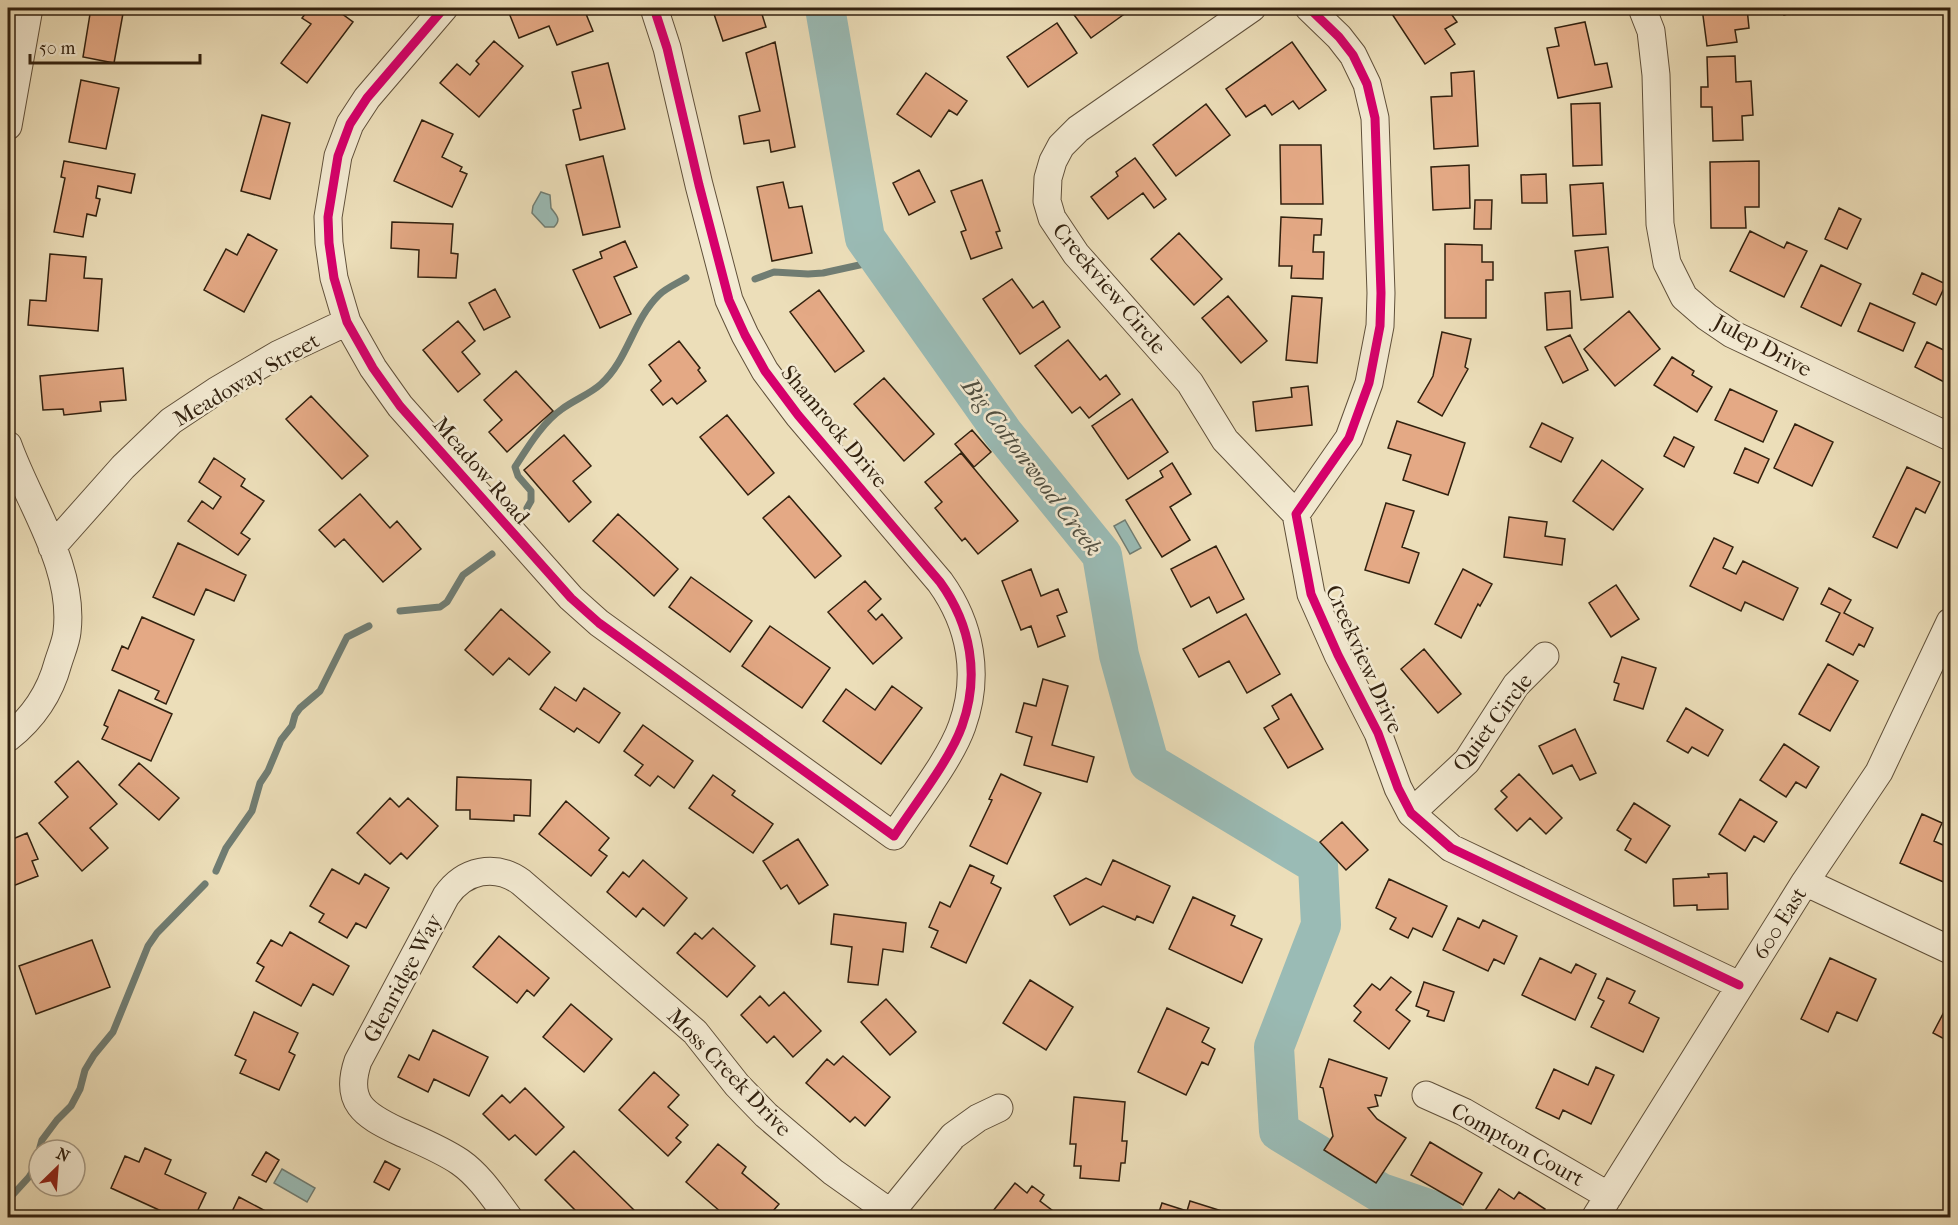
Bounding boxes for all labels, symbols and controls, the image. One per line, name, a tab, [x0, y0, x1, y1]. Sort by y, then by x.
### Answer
scale bar	[30, 27, 200, 65]
text: 50 m	[39, 38, 76, 59]
street label: Creekview Circle	[1047, 218, 1172, 360]
street label: Julep Drive	[1707, 308, 1816, 383]
street label: Meadoway Street	[169, 328, 324, 432]
street label: Shamrock Drive	[775, 360, 893, 493]
water label: Big Cottonwood Creek	[955, 371, 1108, 562]
street label: Meadow Road	[428, 412, 536, 530]
street label: Creekview Drive	[1320, 581, 1409, 738]
street label: Quiet Circle	[1447, 668, 1538, 777]
street label: 600 East	[1747, 882, 1812, 965]
street label: Glenridge Way	[358, 909, 448, 1047]
street label: Moss Creek Drive	[662, 1003, 797, 1142]
street label: Compton Court	[1446, 1098, 1589, 1192]
north arrow	[27, 1138, 87, 1198]
text: N	[54, 1144, 73, 1166]

